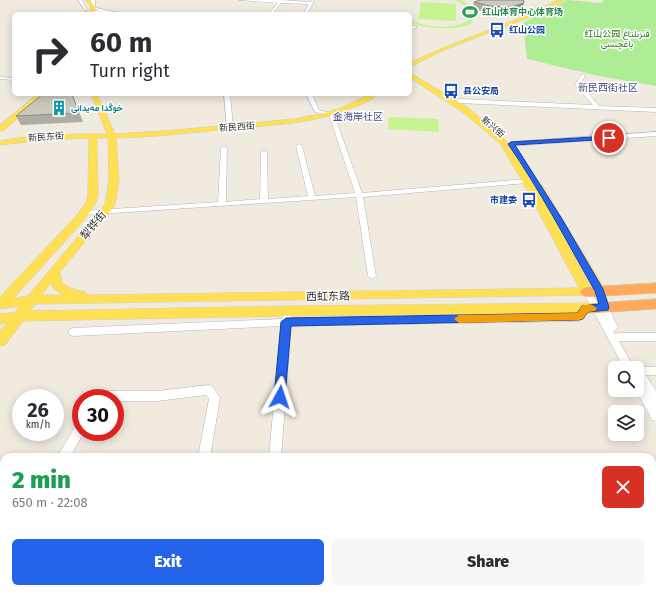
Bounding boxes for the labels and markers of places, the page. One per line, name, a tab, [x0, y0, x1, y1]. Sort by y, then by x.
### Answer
sports icon: 红山体育中心体育场	[461, 3, 479, 21]
place label: 红山体育中心体育场	[482, 7, 563, 17]
bus stop icon: 红山公园	[488, 21, 506, 39]
place label: 红山公园	[509, 25, 545, 35]
bus stop icon: 县公安局	[442, 82, 460, 100]
place label: 县公安局	[463, 86, 499, 96]
building icon: خوڭدا مەيدانى	[50, 99, 68, 117]
place label: خوڭدا مەيدانى	[71, 102, 123, 114]
pin	[592, 121, 626, 155]
bus stop icon: 市建委	[520, 191, 538, 209]
place label: 市建委	[490, 195, 517, 205]

